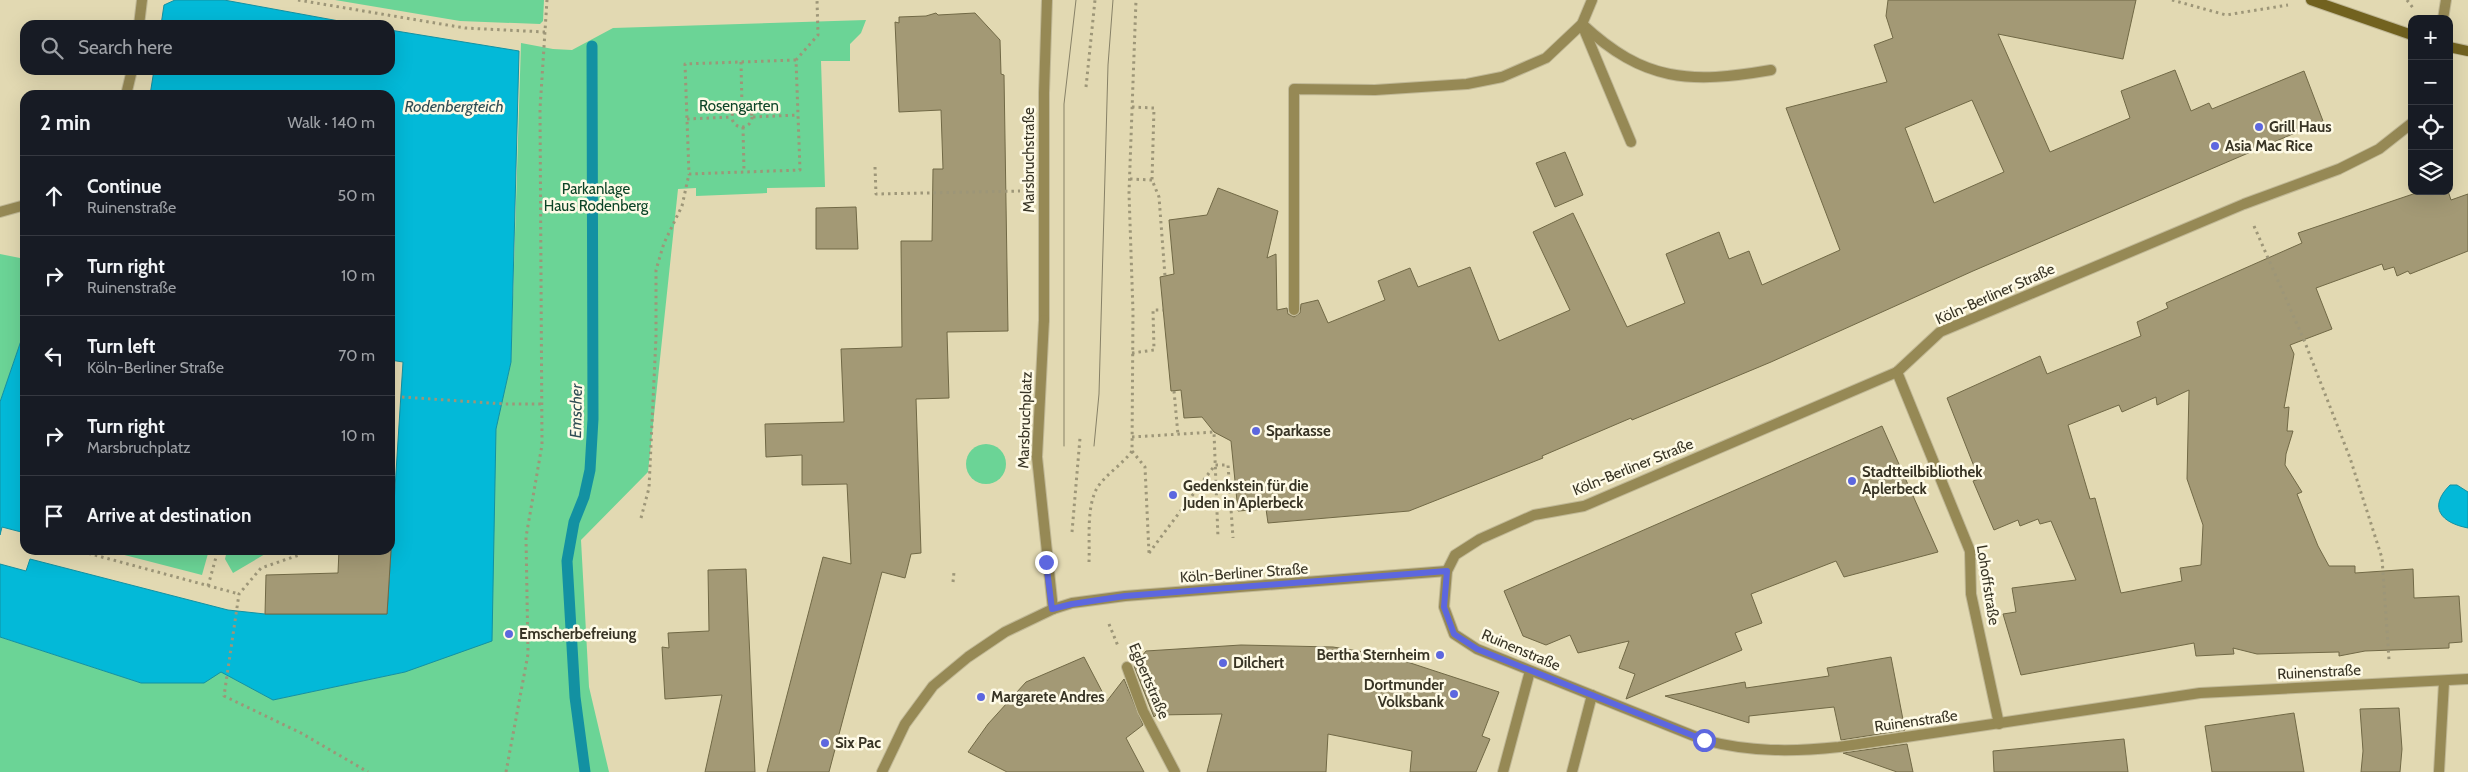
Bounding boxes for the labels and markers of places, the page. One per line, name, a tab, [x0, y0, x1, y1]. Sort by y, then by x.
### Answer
place label: Grill Haus	[2269, 118, 2332, 136]
marker: Grill Haus	[2253, 121, 2265, 133]
place label: Asia Mac Rice	[2225, 137, 2313, 155]
marker: Asia Mac Rice	[2209, 140, 2221, 152]
place label: Sparkasse	[1266, 422, 1331, 440]
marker: Sparkasse	[1250, 425, 1262, 437]
place label: Stadtteilbibliothek Aplerbeck	[1862, 463, 1983, 498]
marker: Stadtteilbibliothek Aplerbeck	[1846, 475, 1858, 487]
place label: Gedenkstein für die Juden in Aplerbeck	[1182, 477, 1309, 512]
marker: Gedenkstein für die Juden in Aplerbeck	[1167, 489, 1179, 501]
place label: Emscherbefreiung	[519, 625, 637, 643]
marker: Emscherbefreiung	[503, 628, 515, 640]
place label: Bertha Sternheim	[1316, 646, 1430, 664]
marker: Bertha Sternheim	[1434, 649, 1446, 661]
place label: Dilchert	[1233, 654, 1284, 672]
marker: Dilchert	[1217, 657, 1229, 669]
place label: Dortmunder Volksbank	[1364, 676, 1445, 711]
place label: Margarete Andres	[991, 688, 1105, 706]
marker: Dortmunder Volksbank	[1448, 688, 1460, 700]
marker: Margarete Andres	[975, 691, 987, 703]
place label: Six Pac	[835, 734, 881, 752]
marker: Six Pac	[819, 737, 831, 749]

